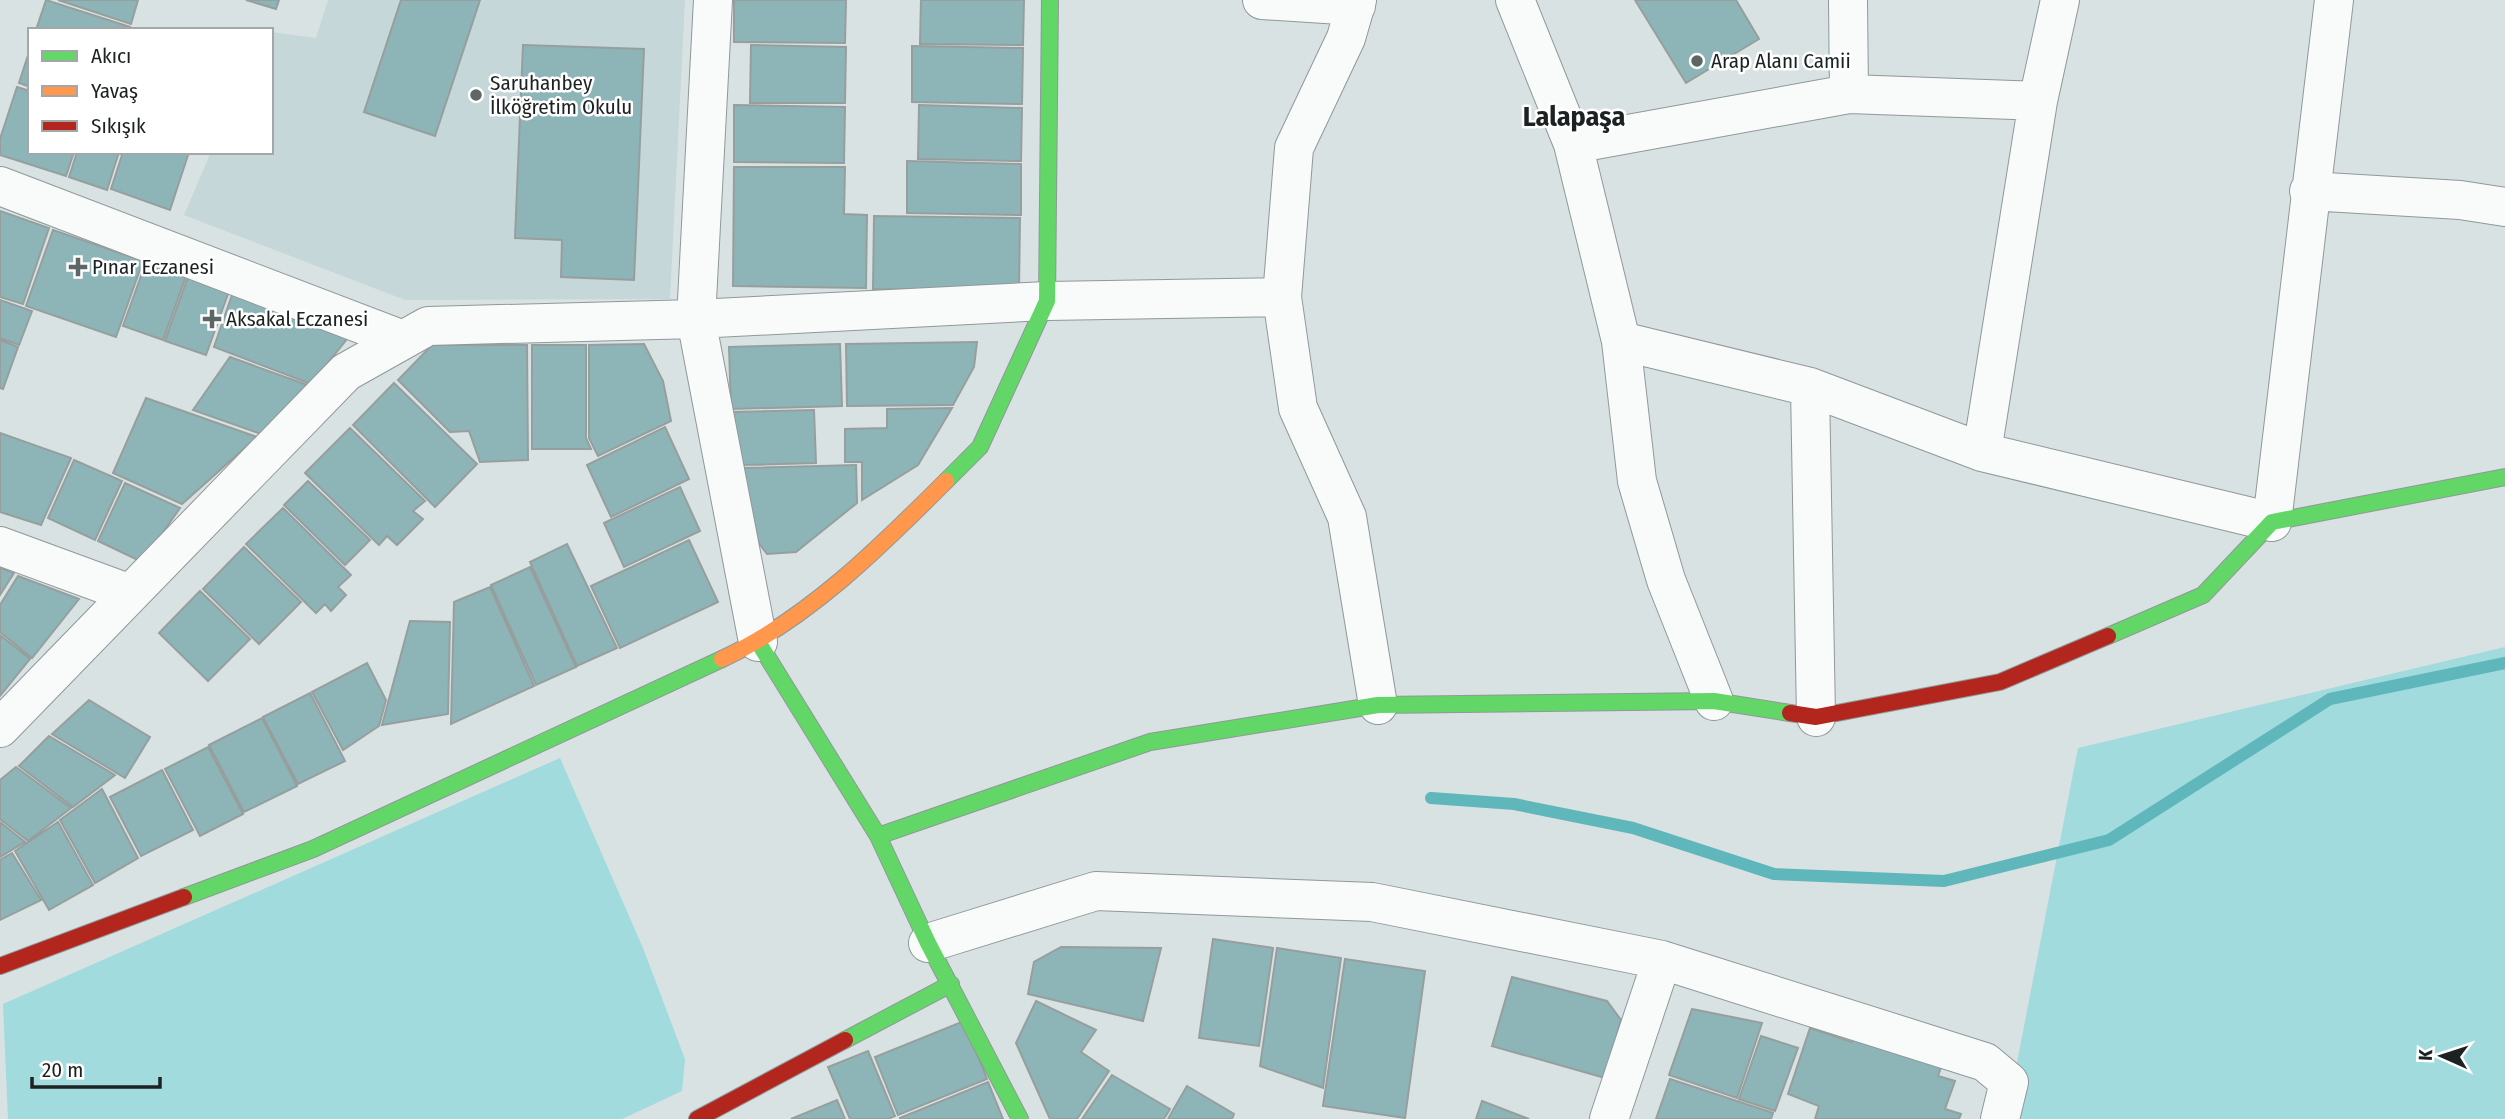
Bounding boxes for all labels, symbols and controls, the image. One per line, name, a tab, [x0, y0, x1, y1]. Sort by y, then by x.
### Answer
legend	[28, 28, 273, 154]
text: Akıcı	[91, 43, 131, 69]
place label: Arap Alanı Camii	[1711, 48, 1851, 74]
marker: Arap Alanı Camii	[1689, 53, 1705, 69]
place label: Saruhanbey İlköğretim Okulu	[490, 70, 632, 120]
text: Yavaş	[91, 78, 138, 104]
marker: Saruhanbey İlköğretim Okulu	[468, 87, 484, 103]
district label: Lalapaşa	[1523, 100, 1625, 133]
text: Sıkışık	[91, 113, 146, 139]
place label: Pınar Eczanesi	[92, 254, 214, 280]
marker: Pınar Eczanesi	[70, 259, 86, 275]
place label: Aksakal Eczanesi	[226, 306, 368, 332]
marker: Aksakal Eczanesi	[204, 311, 220, 327]
north arrow	[2407, 1021, 2477, 1091]
scale bar	[32, 1046, 159, 1090]
text: K	[2414, 1048, 2437, 1061]
text: 20 m	[42, 1057, 83, 1083]

